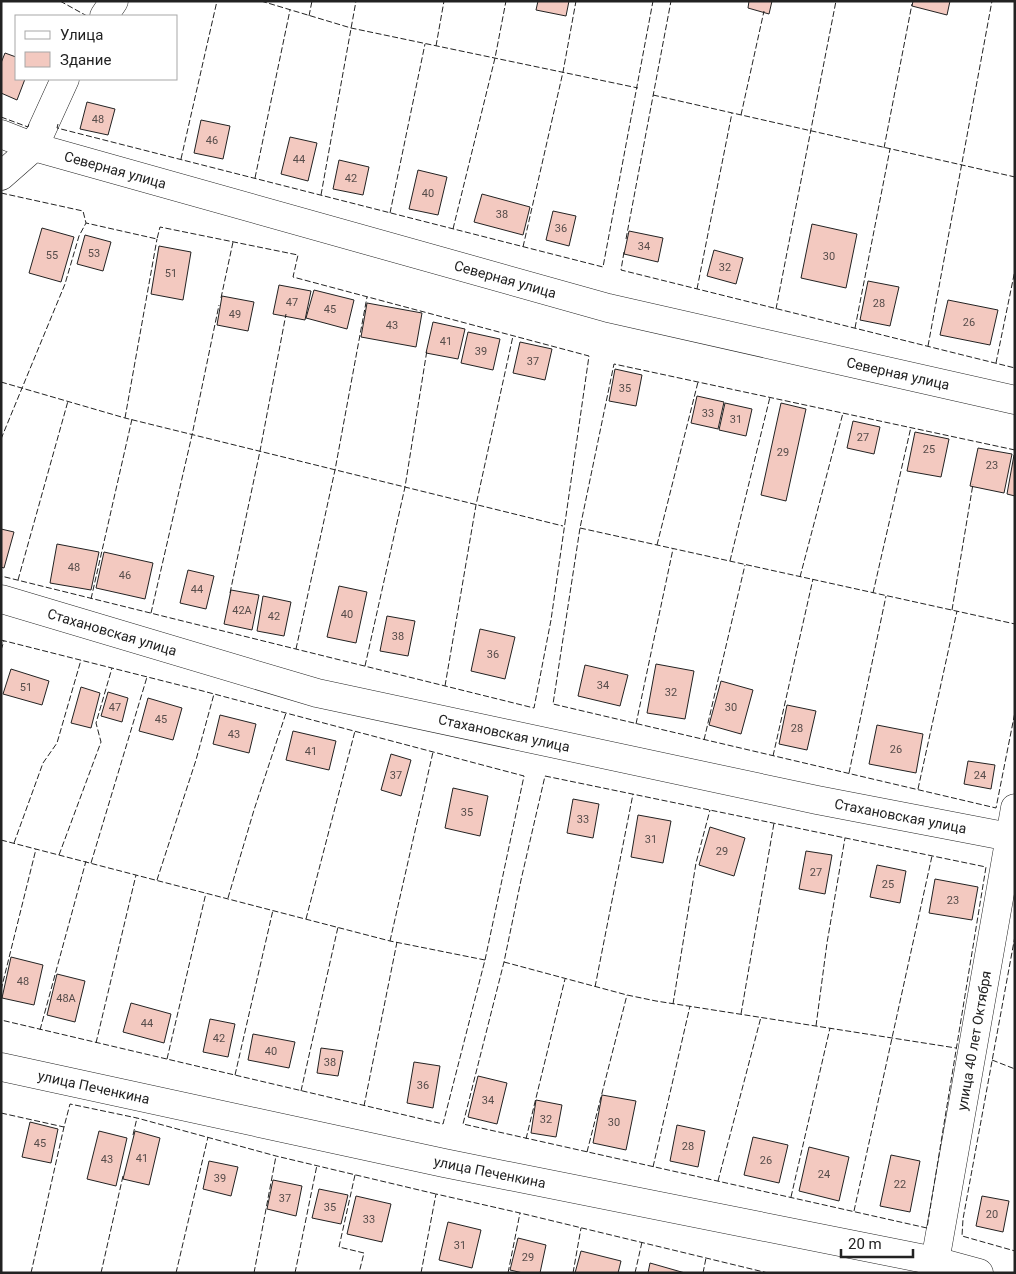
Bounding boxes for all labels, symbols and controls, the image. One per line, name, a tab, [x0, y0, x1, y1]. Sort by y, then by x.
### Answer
legend	[15, 15, 178, 80]
text: Улица	[60, 26, 103, 44]
text: Здание	[60, 51, 111, 69]
house number: 48	[92, 113, 104, 126]
house number: 46	[206, 134, 218, 147]
street label: Северная улица	[63, 148, 168, 192]
house number: 44	[293, 153, 305, 166]
house number: 42	[345, 172, 357, 185]
house number: 40	[422, 187, 434, 200]
house number: 38	[496, 208, 508, 221]
house number: 36	[555, 222, 567, 235]
house number: 34	[638, 240, 650, 253]
house number: 53	[88, 247, 100, 260]
house number: 55	[46, 249, 58, 262]
house number: 30	[823, 250, 835, 263]
street label: Северная улица	[453, 257, 558, 301]
house number: 32	[719, 261, 731, 274]
house number: 51	[165, 267, 177, 280]
house number: 47	[286, 296, 298, 309]
house number: 28	[873, 297, 885, 310]
house number: 45	[324, 303, 336, 316]
house number: 49	[229, 308, 241, 321]
house number: 26	[963, 316, 975, 329]
house number: 43	[386, 319, 398, 332]
house number: 41	[440, 335, 452, 348]
house number: 39	[475, 345, 487, 358]
street label: Северная улица	[845, 354, 951, 393]
house number: 37	[527, 355, 539, 368]
house number: 35	[619, 382, 631, 395]
house number: 33	[702, 407, 714, 420]
house number: 31	[730, 413, 742, 426]
house number: 27	[857, 431, 869, 444]
house number: 25	[923, 443, 935, 456]
house number: 29	[777, 446, 789, 459]
house number: 23	[986, 459, 998, 472]
house number: 48	[68, 561, 80, 574]
house number: 46	[119, 569, 131, 582]
house number: 44	[191, 583, 203, 596]
house number: 42А	[232, 604, 253, 617]
street label: Стахановская улица	[46, 605, 179, 659]
house number: 40	[341, 608, 353, 621]
house number: 42	[268, 610, 280, 623]
house number: 38	[392, 630, 404, 643]
house number: 36	[487, 648, 499, 661]
house number: 34	[597, 679, 609, 692]
house number: 51	[20, 681, 32, 694]
house number: 32	[665, 686, 677, 699]
house number: 47	[109, 701, 121, 714]
house number: 30	[725, 701, 737, 714]
street label: Стахановская улица	[437, 711, 571, 755]
house number: 45	[155, 713, 167, 726]
house number: 28	[791, 722, 803, 735]
house number: 43	[228, 728, 240, 741]
house number: 26	[890, 743, 902, 756]
house number: 41	[305, 745, 317, 758]
house number: 37	[390, 769, 402, 782]
house number: 24	[974, 769, 986, 782]
street label: Стахановская улица	[833, 796, 968, 837]
house number: 35	[461, 806, 473, 819]
house number: 33	[577, 813, 589, 826]
house number: 31	[645, 833, 657, 846]
house number: 29	[716, 845, 728, 858]
house number: 27	[810, 866, 822, 879]
house number: 25	[882, 878, 894, 891]
house number: 23	[947, 894, 959, 907]
street label: улица 40 лет Октября	[954, 969, 994, 1112]
house number: 48	[17, 975, 29, 988]
house number: 48А	[56, 992, 77, 1005]
house number: 44	[141, 1017, 153, 1030]
house number: 42	[213, 1032, 225, 1045]
house number: 40	[265, 1045, 277, 1058]
house number: 38	[324, 1056, 336, 1069]
street label: улица Печенкина	[36, 1067, 151, 1107]
house number: 36	[417, 1079, 429, 1092]
house number: 34	[482, 1094, 494, 1107]
house number: 32	[540, 1113, 552, 1126]
house number: 30	[608, 1116, 620, 1129]
house number: 45	[34, 1137, 46, 1150]
house number: 28	[682, 1140, 694, 1153]
house number: 41	[136, 1152, 148, 1165]
house number: 43	[101, 1153, 113, 1166]
street label: улица Печенкина	[432, 1153, 547, 1191]
house number: 26	[760, 1154, 772, 1167]
house number: 24	[818, 1168, 830, 1181]
house number: 39	[214, 1172, 226, 1185]
house number: 22	[894, 1178, 906, 1191]
house number: 37	[279, 1192, 291, 1205]
house number: 35	[324, 1201, 336, 1214]
house number: 20	[986, 1208, 998, 1221]
house number: 33	[363, 1213, 375, 1226]
scale bar	[841, 1226, 914, 1258]
text: 20 m	[848, 1235, 882, 1253]
house number: 31	[454, 1239, 466, 1252]
house number: 29	[522, 1251, 534, 1264]

